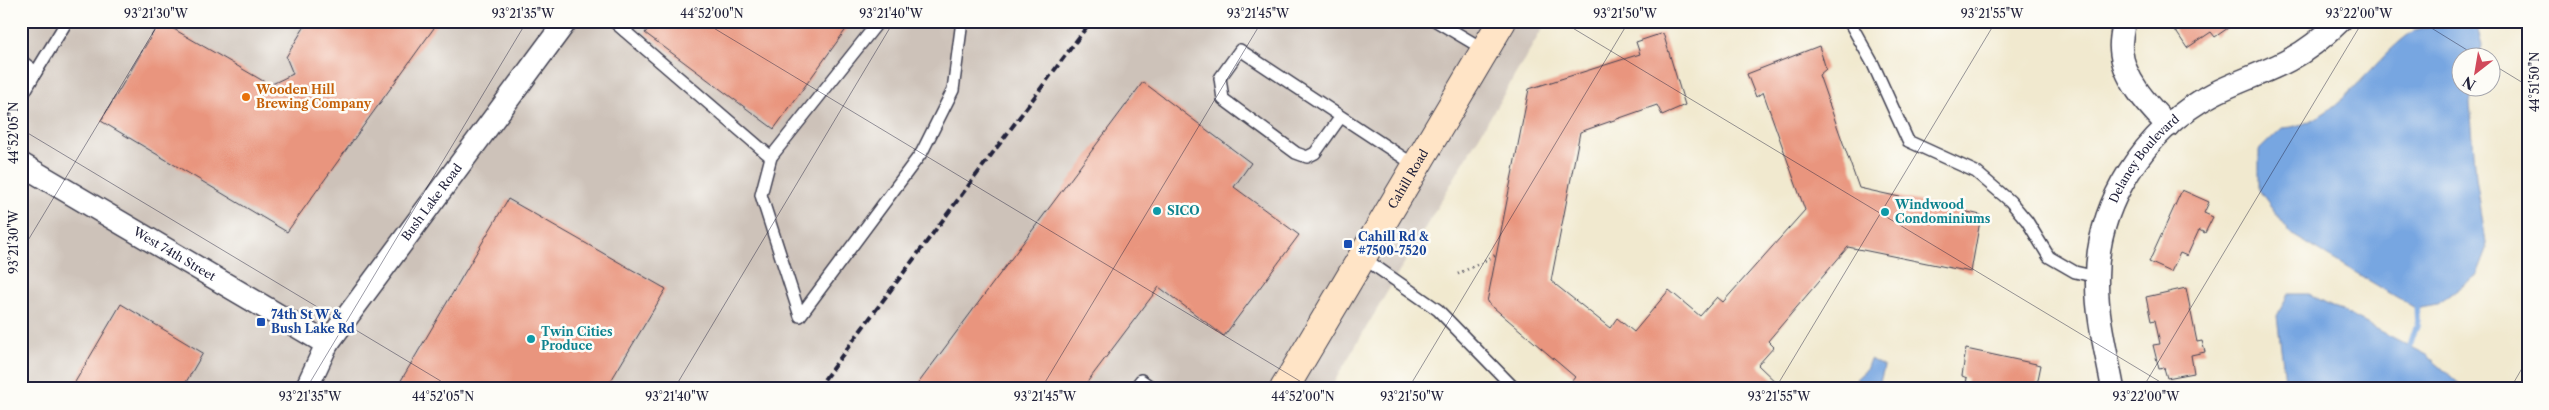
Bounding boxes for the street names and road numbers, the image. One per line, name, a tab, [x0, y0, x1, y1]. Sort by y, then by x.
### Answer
street label: Delaney Boulevard	[2106, 111, 2182, 205]
street label: Cahill Road	[1384, 146, 1432, 211]
street label: Bush Lake Road	[398, 160, 465, 243]
street label: West 74th Street	[130, 223, 219, 284]

